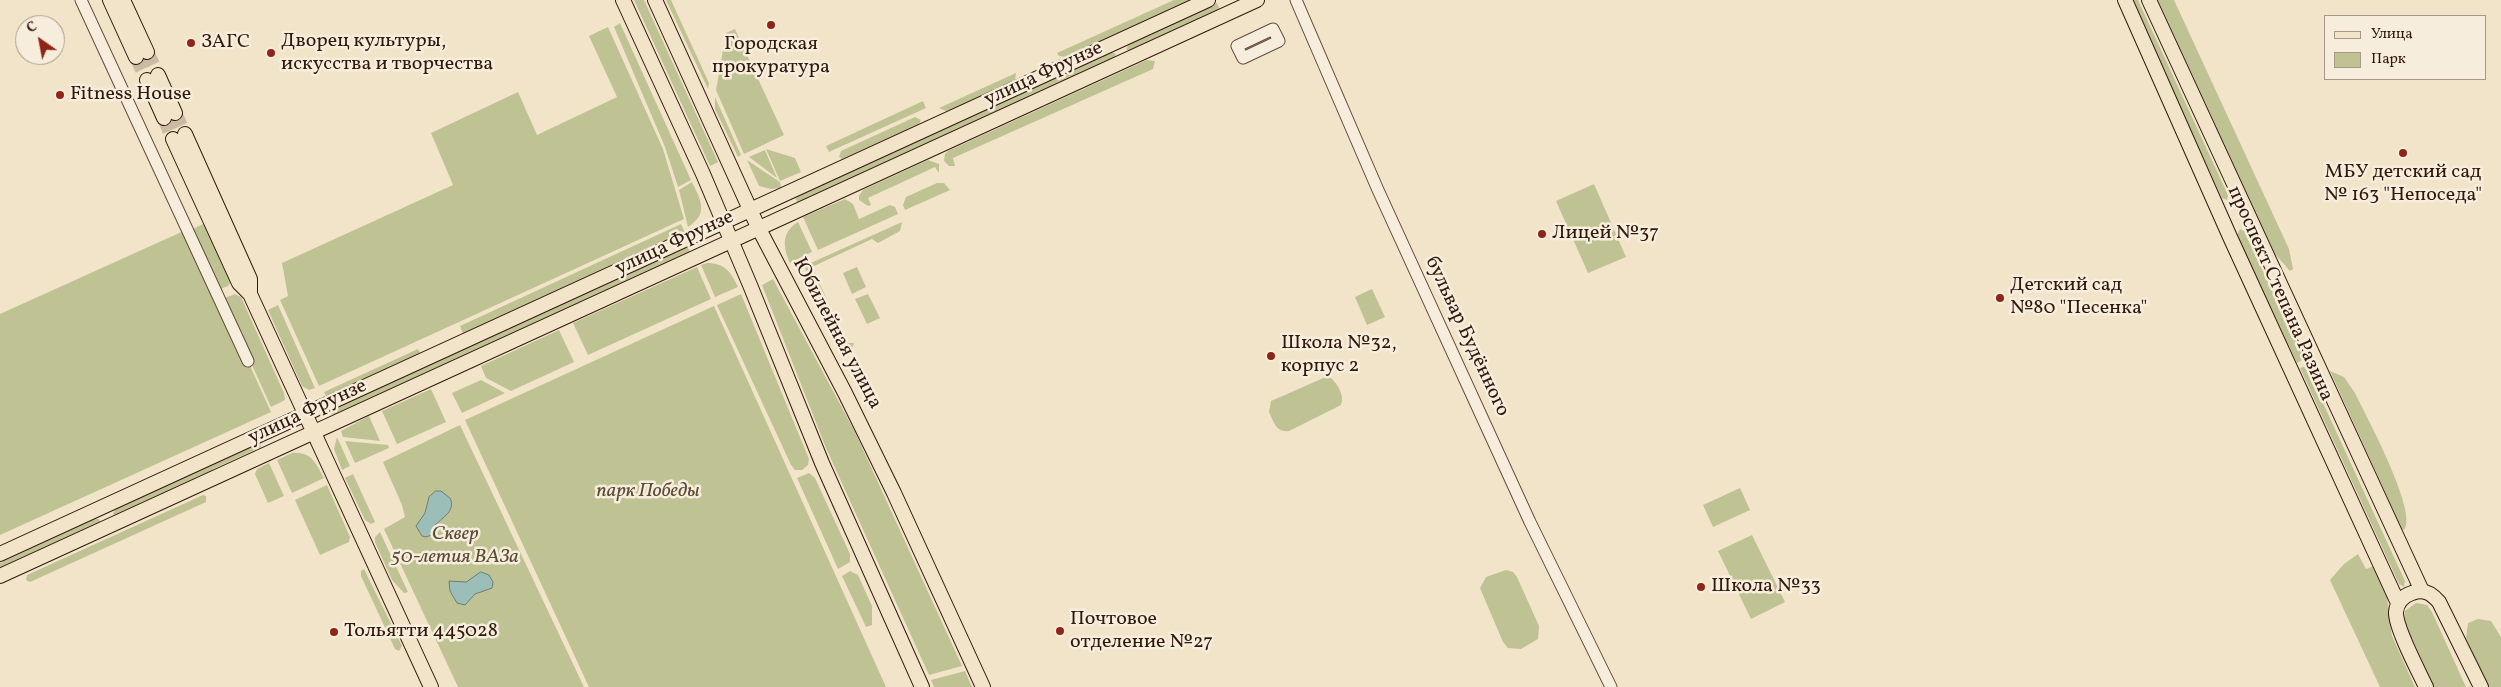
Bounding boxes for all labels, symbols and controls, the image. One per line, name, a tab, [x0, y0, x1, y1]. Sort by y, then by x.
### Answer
north arrow	[15, 15, 65, 65]
legend	[2324, 15, 2486, 80]
text: С	[23, 17, 41, 38]
marker: Городская прокуратура	[765, 19, 777, 31]
text: Улица	[2371, 24, 2413, 45]
place label: Дворец культуры, искусства и творчества	[281, 30, 493, 77]
place label: ЗАГС	[201, 31, 250, 55]
place label: Городская прокуратура	[712, 33, 830, 80]
marker: ЗАГС	[185, 37, 197, 49]
street label: улица Фрунзе	[981, 37, 1107, 113]
marker: Дворец культуры, искусства и творчества	[265, 47, 277, 59]
text: Парк	[2371, 49, 2406, 70]
place label: Fitness House	[70, 83, 191, 107]
marker: Fitness House	[54, 89, 66, 101]
marker: МБУ детский сад № 163 "Непоседа"	[2397, 147, 2409, 159]
place label: МБУ детский сад № 163 "Непоседа"	[2324, 161, 2482, 208]
street label: проспект Степана Разина	[2221, 183, 2337, 405]
street label: улица Фрунзе	[612, 206, 738, 282]
place label: Лицей №37	[1552, 222, 1659, 246]
marker: Лицей №37	[1536, 228, 1548, 240]
street label: бульвар Будённого	[1418, 253, 1514, 421]
street label: Юбилейная улица	[786, 254, 886, 414]
place label: Детский сад №80 "Песенка"	[2010, 274, 2147, 321]
marker: Детский сад №80 "Песенка"	[1994, 292, 2006, 304]
place label: Школа №32, корпус 2	[1281, 332, 1397, 379]
marker: Школа №32, корпус 2	[1265, 350, 1277, 362]
street label: улица Фрунзе	[245, 375, 371, 451]
park label: парк Победы	[596, 480, 700, 504]
park label: Сквер 50-летия ВАЗа	[391, 523, 519, 570]
place label: Школа №33	[1711, 575, 1821, 599]
marker: Школа №33	[1695, 581, 1707, 593]
place label: Почтовое отделение №27	[1070, 608, 1213, 655]
place label: Тольятти 445028	[344, 620, 498, 644]
marker: Почтовое отделение №27	[1054, 625, 1066, 637]
marker: Тольятти 445028	[328, 626, 340, 638]

